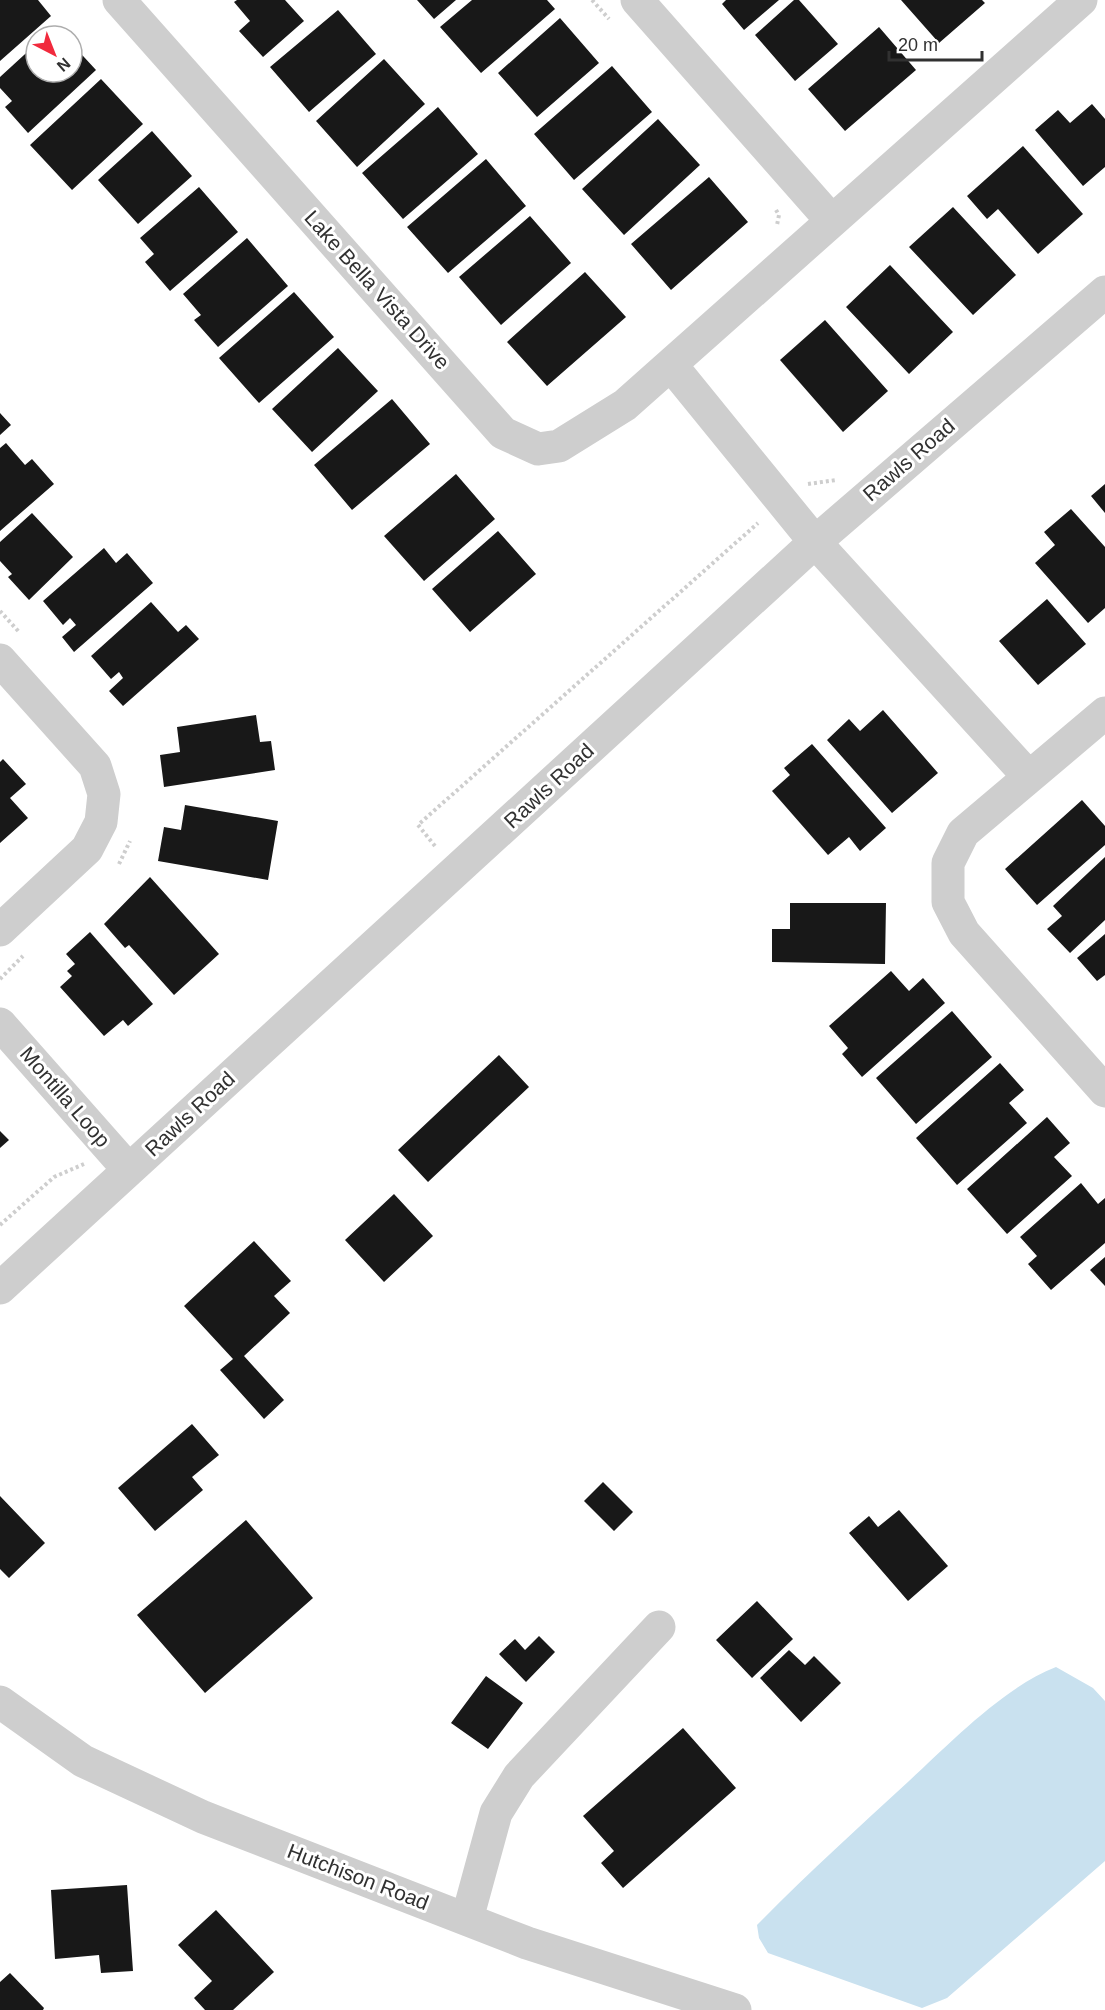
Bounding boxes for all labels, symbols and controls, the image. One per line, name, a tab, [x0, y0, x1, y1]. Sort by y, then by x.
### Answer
north arrow	[24, 24, 84, 84]
scale bar	[889, 24, 982, 62]
text: 20 m	[898, 35, 938, 55]
text: N	[54, 55, 74, 75]
street label: Lake Bella Vista Drive	[300, 206, 455, 374]
street label: Rawls Road	[858, 414, 959, 505]
street label: Rawls Road	[499, 739, 598, 833]
street label: Montilla Loop	[16, 1042, 115, 1151]
street label: Rawls Road	[140, 1067, 239, 1161]
street label: Hutchison Road	[284, 1839, 432, 1914]

